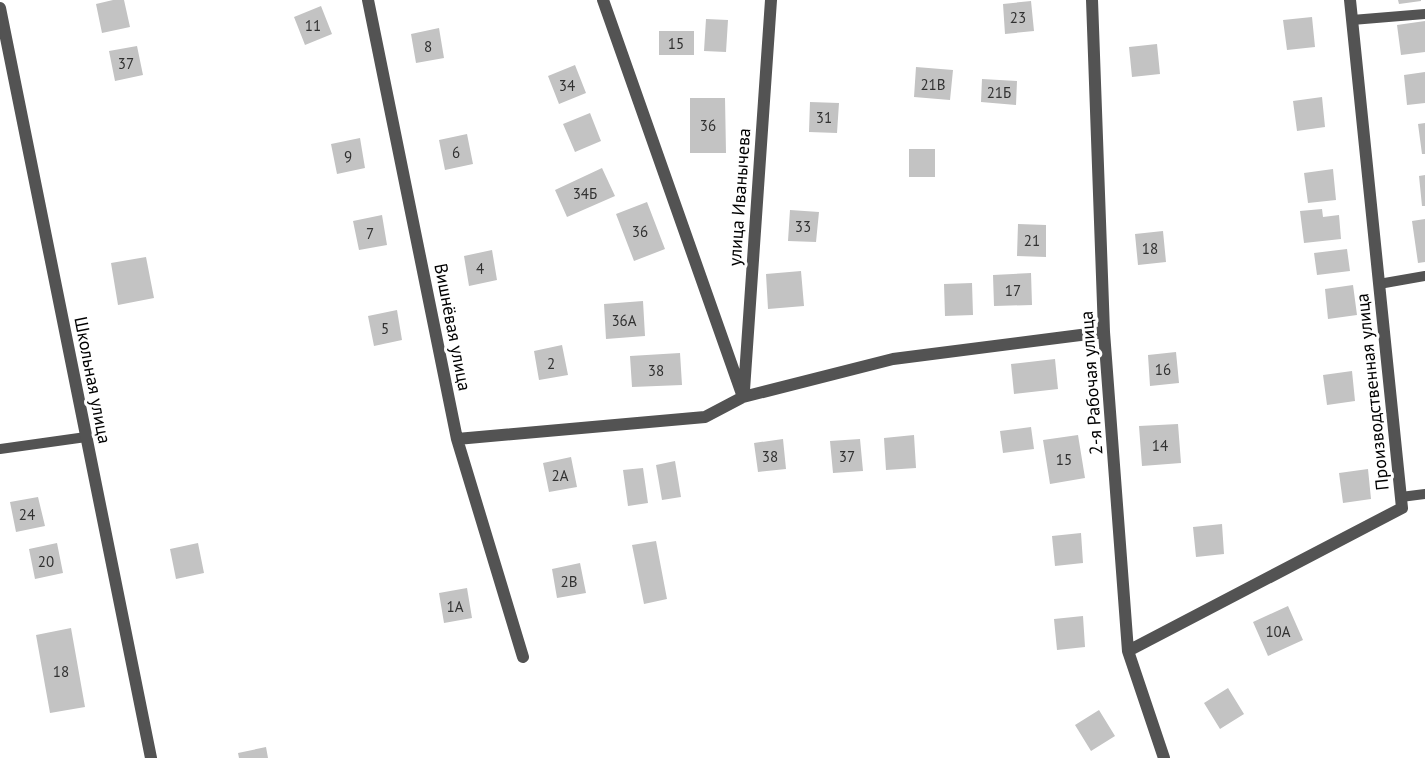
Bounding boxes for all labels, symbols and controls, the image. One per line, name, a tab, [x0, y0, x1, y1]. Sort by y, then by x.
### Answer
house number: 23	[1010, 8, 1026, 27]
house number: 11	[305, 16, 321, 35]
house number: 15	[668, 34, 684, 53]
house number: 8	[424, 37, 432, 56]
house number: 37	[118, 54, 134, 73]
house number: 21В	[920, 75, 946, 94]
house number: 34	[559, 76, 575, 95]
house number: 21Б	[987, 83, 1011, 102]
house number: 31	[816, 108, 832, 127]
house number: 36	[700, 116, 716, 135]
street label: улица Иванычева	[723, 127, 755, 267]
house number: 6	[452, 143, 460, 162]
house number: 9	[344, 147, 352, 166]
house number: 34Б	[573, 184, 597, 203]
house number: 33	[795, 217, 811, 236]
house number: 36	[632, 222, 648, 241]
house number: 7	[366, 224, 374, 243]
house number: 21	[1024, 231, 1040, 250]
house number: 18	[1142, 239, 1158, 258]
house number: 4	[476, 259, 484, 278]
street label: Вишнёвая улица	[429, 261, 477, 393]
house number: 17	[1005, 281, 1021, 300]
street label: Производственная улица	[1350, 292, 1394, 492]
street label: 2-я Рабочая улица	[1074, 310, 1108, 456]
house number: 36А	[611, 311, 637, 330]
street label: Школьная улица	[69, 315, 117, 445]
house number: 5	[381, 319, 389, 338]
house number: 2	[547, 354, 555, 373]
house number: 16	[1155, 360, 1171, 379]
house number: 38	[648, 361, 664, 380]
house number: 14	[1152, 436, 1168, 455]
house number: 38	[762, 447, 778, 466]
house number: 37	[839, 447, 855, 466]
house number: 15	[1056, 450, 1072, 469]
house number: 2А	[552, 466, 569, 485]
house number: 24	[19, 505, 35, 524]
house number: 20	[38, 552, 54, 571]
house number: 2В	[561, 572, 577, 591]
house number: 1А	[447, 597, 464, 616]
house number: 10А	[1265, 622, 1291, 641]
house number: 18	[53, 662, 69, 681]

